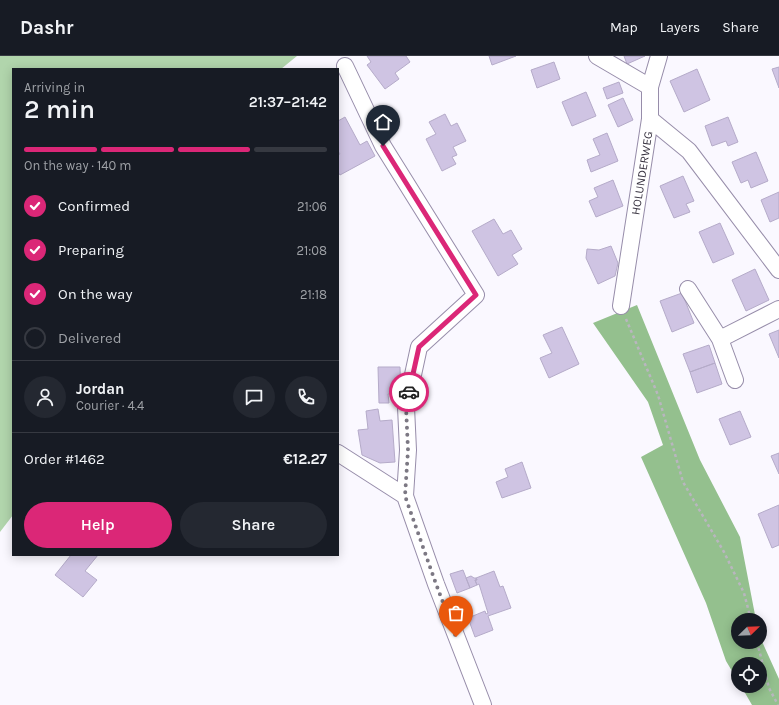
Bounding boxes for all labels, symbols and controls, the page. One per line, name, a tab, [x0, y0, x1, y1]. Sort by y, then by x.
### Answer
text: Dashr	[20, 17, 73, 39]
text: Map	[610, 19, 638, 36]
text: Layers	[660, 19, 700, 36]
text: Share	[722, 19, 759, 36]
text: Arriving in	[24, 80, 85, 95]
text: 21:37–21:42	[249, 93, 327, 111]
text: 2 min	[24, 94, 95, 125]
pin	[366, 105, 400, 146]
icon: home	[372, 111, 394, 133]
street label: HOLUNDERWEG	[628, 130, 656, 216]
text: On the way · 140 m	[24, 158, 131, 173]
icon: check	[24, 195, 46, 217]
text: Confirmed	[58, 197, 130, 215]
text: 21:06	[297, 199, 327, 214]
icon: check	[24, 239, 46, 261]
text: Preparing	[58, 241, 124, 259]
text: 21:08	[296, 243, 327, 258]
icon: check	[24, 283, 46, 305]
text: On the way	[58, 285, 132, 303]
text: 21:18	[300, 287, 327, 302]
text: Delivered	[58, 329, 122, 347]
courier	[389, 372, 429, 412]
button: person	[24, 376, 66, 418]
button: chat	[233, 376, 275, 418]
button: phone	[285, 376, 327, 418]
text: Jordan	[76, 380, 124, 398]
icon: car	[398, 381, 420, 403]
text: Courier · 4.4	[76, 398, 144, 413]
text: Order #1462	[24, 450, 105, 468]
text: €12.27	[283, 450, 327, 468]
button: Help	[24, 502, 172, 548]
button: Share	[180, 502, 327, 548]
pin	[439, 596, 473, 637]
icon: bag	[445, 602, 467, 624]
north arrow	[731, 613, 767, 649]
map controls	[731, 613, 767, 693]
button: locate	[731, 657, 767, 693]

